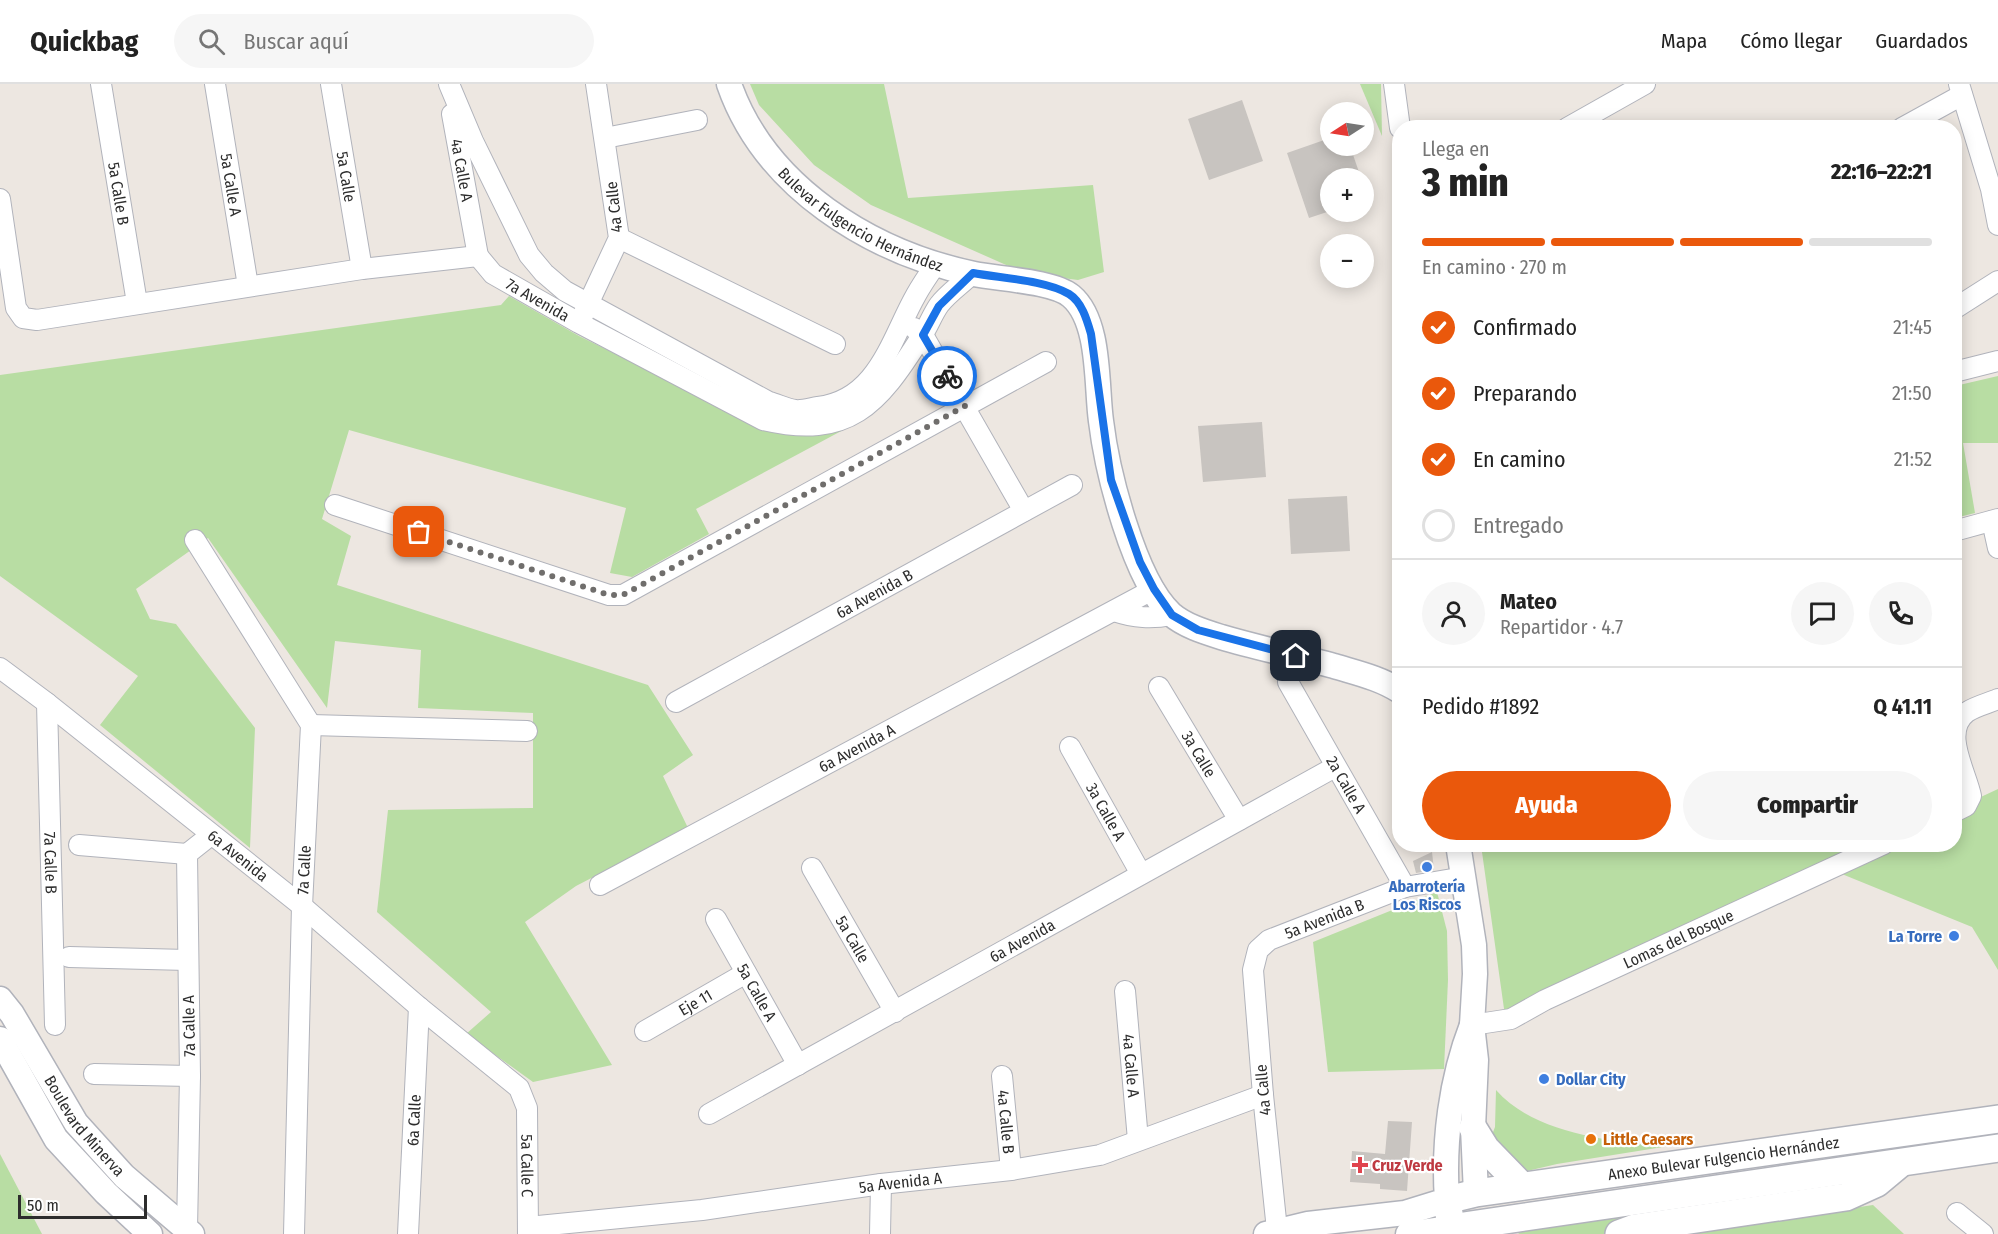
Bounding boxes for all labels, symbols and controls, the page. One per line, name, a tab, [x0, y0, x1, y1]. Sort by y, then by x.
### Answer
search box	[174, 14, 594, 68]
text: Quickbag	[30, 25, 138, 58]
icon: search	[195, 25, 228, 58]
text: Buscar aquí	[243, 28, 349, 55]
text: Mapa	[1661, 28, 1707, 54]
text: Cómo llegar	[1740, 28, 1842, 54]
text: Guardados	[1875, 28, 1968, 54]
north arrow	[1320, 102, 1374, 156]
map controls	[1320, 102, 1374, 288]
street label: 4a Calle A	[447, 137, 477, 204]
text: Llega en	[1422, 137, 1490, 161]
street label: 5a Calle	[333, 150, 360, 203]
street label: 5a Calle A	[217, 152, 246, 218]
text: 22:16–22:21	[1831, 158, 1932, 185]
text: 3 min	[1422, 160, 1509, 206]
street label: 5a Calle B	[104, 161, 134, 227]
street label: Bulevar Fulgencio Hernández	[774, 163, 945, 275]
button: +	[1320, 168, 1374, 222]
street label: 4a Calle	[602, 180, 626, 233]
button: −	[1320, 234, 1374, 288]
text: En camino · 270 m	[1422, 255, 1567, 279]
street label: 7a Avenida	[503, 274, 573, 325]
icon: check	[1422, 311, 1455, 344]
text: Confirmado	[1473, 314, 1577, 341]
text: 21:45	[1893, 315, 1932, 339]
courier	[917, 346, 977, 406]
icon: bike	[931, 360, 964, 393]
icon: check	[1422, 377, 1455, 410]
text: Preparando	[1473, 380, 1577, 407]
text: 21:50	[1892, 381, 1932, 405]
icon: check	[1422, 443, 1455, 476]
text: En camino	[1473, 446, 1565, 473]
text: 21:52	[1894, 447, 1932, 471]
pin	[393, 506, 444, 557]
text: Entregado	[1473, 512, 1564, 539]
icon: bag	[402, 515, 435, 548]
street label: 6a Avenida B	[833, 565, 916, 622]
button: person	[1422, 582, 1485, 645]
button: chat	[1791, 582, 1854, 645]
button: phone	[1869, 582, 1932, 645]
text: Mateo	[1500, 588, 1557, 615]
text: Repartidor · 4.7	[1500, 615, 1623, 639]
pin	[1270, 630, 1321, 681]
icon: home	[1279, 639, 1312, 672]
text: Pedido #1892	[1422, 693, 1539, 720]
text: Q 41.11	[1873, 693, 1932, 720]
street label: 6a Avenida A	[815, 719, 899, 776]
street label: 3a Calle	[1178, 727, 1220, 781]
street label: 2a Calle A	[1323, 753, 1371, 817]
button: Ayuda	[1422, 771, 1671, 840]
button: Compartir	[1683, 771, 1932, 840]
street label: 3a Calle A	[1082, 779, 1130, 844]
street label: 6a Avenida	[204, 825, 272, 885]
street label: 7a Calle B	[41, 832, 61, 894]
street label: 7a Calle	[293, 845, 315, 895]
marker: Abarrotería Los Riscos	[1420, 860, 1434, 874]
place label: Abarrotería Los Riscos	[1388, 877, 1465, 914]
street label: 5a Avenida B	[1282, 894, 1367, 942]
street label: Lomas del Bosque	[1620, 905, 1736, 972]
street label: 5a Calle	[832, 912, 874, 966]
street label: 6a Avenida	[986, 915, 1058, 966]
place label: La Torre	[1888, 927, 1942, 946]
marker: La Torre	[1947, 929, 1961, 943]
street label: 5a Calle A	[733, 960, 781, 1025]
street label: Eje 11	[675, 985, 715, 1019]
street label: 7a Calle A	[179, 994, 199, 1057]
street label: 4a Calle A	[1119, 1033, 1144, 1099]
street label: 4a Calle	[1251, 1064, 1275, 1116]
place label: Dollar City	[1556, 1070, 1626, 1089]
street label: Boulevard Minerva	[41, 1072, 129, 1180]
marker: Dollar City	[1537, 1072, 1551, 1086]
street label: 4a Calle B	[994, 1089, 1019, 1155]
street label: 6a Calle	[403, 1094, 424, 1146]
place label: Little Caesars	[1603, 1130, 1693, 1149]
marker: Little Caesars	[1584, 1132, 1598, 1146]
street label: Anexo Bulevar Fulgencio Hernández	[1607, 1132, 1840, 1184]
street label: 5a Calle C	[518, 1134, 537, 1197]
place label: Cruz Verde	[1372, 1156, 1443, 1175]
marker: Cruz Verde	[1353, 1158, 1367, 1172]
street label: 5a Avenida A	[857, 1168, 943, 1197]
scale bar	[18, 1192, 147, 1220]
text: 50 m	[27, 1196, 59, 1215]

